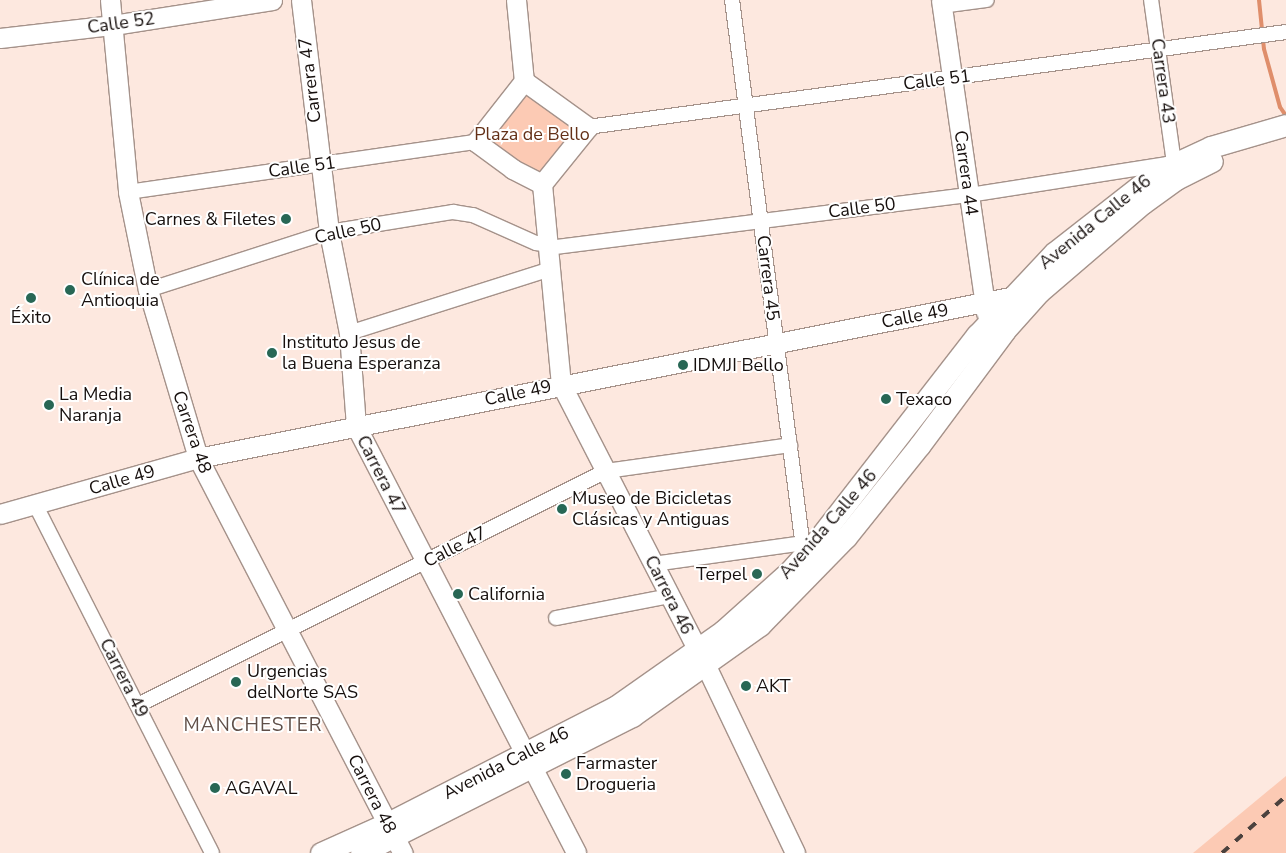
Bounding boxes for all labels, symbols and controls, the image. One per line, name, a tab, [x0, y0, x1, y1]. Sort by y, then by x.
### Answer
street label: Calle 52	[86, 8, 156, 38]
street label: Carrera 47	[294, 36, 326, 124]
street label: Carrera 43	[1146, 37, 1180, 125]
street label: Calle 51	[902, 65, 972, 95]
park label: Plaza de Bello	[474, 123, 590, 145]
street label: Carrera 44	[949, 129, 983, 217]
street label: Calle 51	[267, 152, 337, 182]
street label: Avenida Calle 46	[1035, 170, 1155, 274]
street label: Calle 50	[827, 193, 897, 223]
place label: Carnes & Filetes	[145, 208, 276, 230]
marker: Carnes & Filetes	[280, 213, 292, 225]
street label: Calle 50	[313, 213, 383, 249]
street label: Carrera 45	[752, 234, 784, 322]
place label: Clínica de Antioquia	[81, 269, 160, 312]
marker: Clínica de Antioquia	[63, 283, 77, 297]
marker: Éxito	[25, 292, 37, 304]
street label: Calle 49	[880, 299, 950, 333]
place label: Éxito	[11, 306, 51, 328]
place label: Instituto Jesus de la Buena Esperanza	[282, 332, 441, 374]
marker: Instituto Jesus de la Buena Esperanza	[266, 347, 278, 359]
place label: IDMJI Bello	[693, 354, 784, 376]
marker: IDMJI Bello	[677, 359, 689, 371]
street label: Calle 49	[483, 375, 553, 411]
place label: La Media Naranja	[59, 384, 132, 426]
street label: Carrera 48	[168, 388, 216, 476]
place label: Texaco	[896, 388, 952, 410]
marker: Texaco	[880, 393, 892, 405]
marker: La Media Naranja	[43, 399, 55, 411]
street label: Carrera 47	[352, 432, 410, 518]
street label: Calle 49	[86, 460, 158, 500]
street label: Avenida Calle 46	[775, 465, 881, 583]
place label: Museo de Bicicletas Clásicas y Antiguas	[572, 488, 732, 530]
marker: Museo de Bicicletas Clásicas y Antiguas	[556, 503, 568, 515]
street label: Calle 47	[420, 522, 490, 572]
street label: Carrera 46	[640, 552, 698, 638]
place label: Terpel	[696, 563, 747, 585]
marker: Terpel	[751, 568, 763, 580]
place label: California	[468, 583, 545, 605]
marker: California	[452, 588, 464, 600]
street label: Carrera 49	[95, 635, 153, 721]
place label: Urgencias delNorte SAS	[247, 661, 358, 704]
marker: Urgencias delNorte SAS	[229, 675, 243, 689]
place label: AKT	[756, 675, 791, 697]
marker: AKT	[740, 680, 752, 692]
district label: MANCHESTER	[182, 715, 324, 737]
street label: Avenida Calle 46	[440, 722, 572, 804]
street label: Carrera 48	[343, 751, 401, 837]
place label: Farmaster Drogueria	[576, 753, 657, 796]
marker: Farmaster Drogueria	[560, 768, 572, 780]
place label: AGAVAL	[225, 777, 297, 799]
marker: AGAVAL	[209, 782, 221, 794]

